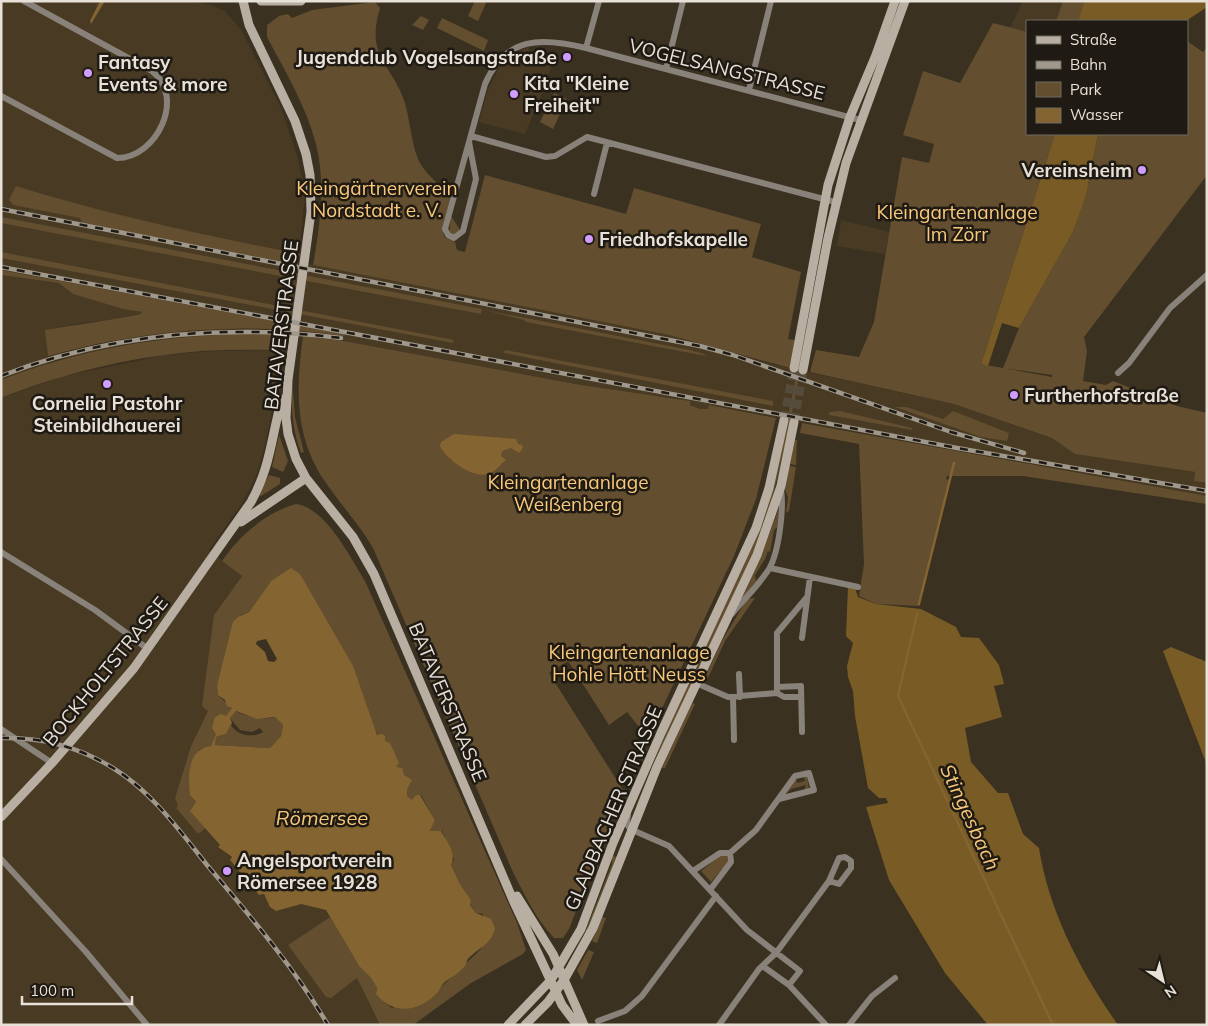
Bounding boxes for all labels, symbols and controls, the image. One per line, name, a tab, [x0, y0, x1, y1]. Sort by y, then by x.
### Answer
legend	[1026, 20, 1188, 135]
text: Straße	[1070, 30, 1117, 49]
street label: VOGELSANGSTRASSE	[626, 33, 828, 105]
place label: Jugendclub Vogelsangstraße	[296, 45, 557, 69]
place label: Fantasy Events & more	[98, 50, 227, 96]
marker: Jugendclub Vogelsangstraße	[561, 51, 573, 63]
text: Bahn	[1070, 55, 1107, 74]
marker: Fantasy Events & more	[82, 67, 94, 79]
place label: Kita "Kleine Freiheit"	[524, 71, 629, 117]
text: Park	[1070, 80, 1102, 99]
marker: Kita "Kleine Freiheit"	[508, 88, 520, 100]
text: Wasser	[1070, 105, 1124, 124]
place label: Vereinsheim	[1021, 158, 1132, 182]
marker: Vereinsheim	[1136, 164, 1148, 176]
park label: Kleingärtnerverein Nordstadt e. V.	[296, 176, 458, 222]
park label: Kleingartenanlage Im Zörr	[876, 200, 1038, 246]
place label: Friedhofskapelle	[599, 227, 748, 251]
marker: Friedhofskapelle	[583, 233, 595, 245]
street label: BATAVERSTRASSE	[259, 239, 303, 411]
marker: Cornelia Pastohr Steinbildhauerei	[101, 378, 113, 390]
place label: Furtherhofstraße	[1024, 383, 1179, 407]
marker: Furtherhofstraße	[1008, 389, 1020, 401]
place label: Cornelia Pastohr Steinbildhauerei	[32, 391, 183, 437]
park label: Kleingartenanlage Weißenberg	[487, 470, 649, 516]
street label: BOCKHOLTSTRASSE	[37, 591, 173, 751]
street label: BATAVERSTRASSE	[404, 619, 492, 785]
park label: Kleingartenanlage Hohle Hött Neuss	[548, 640, 710, 686]
street label: GLADBACHER STRASSE	[559, 702, 667, 914]
water label: Stingesbach	[935, 760, 1006, 874]
water label: Römersee	[276, 805, 368, 830]
place label: Angelsportverein Römersee 1928	[237, 848, 393, 894]
marker: Angelsportverein Römersee 1928	[221, 865, 233, 877]
north arrow	[1138, 956, 1188, 1006]
scale bar	[22, 974, 132, 1006]
text: 100 m	[30, 981, 74, 1000]
text: N	[1161, 981, 1180, 1002]

